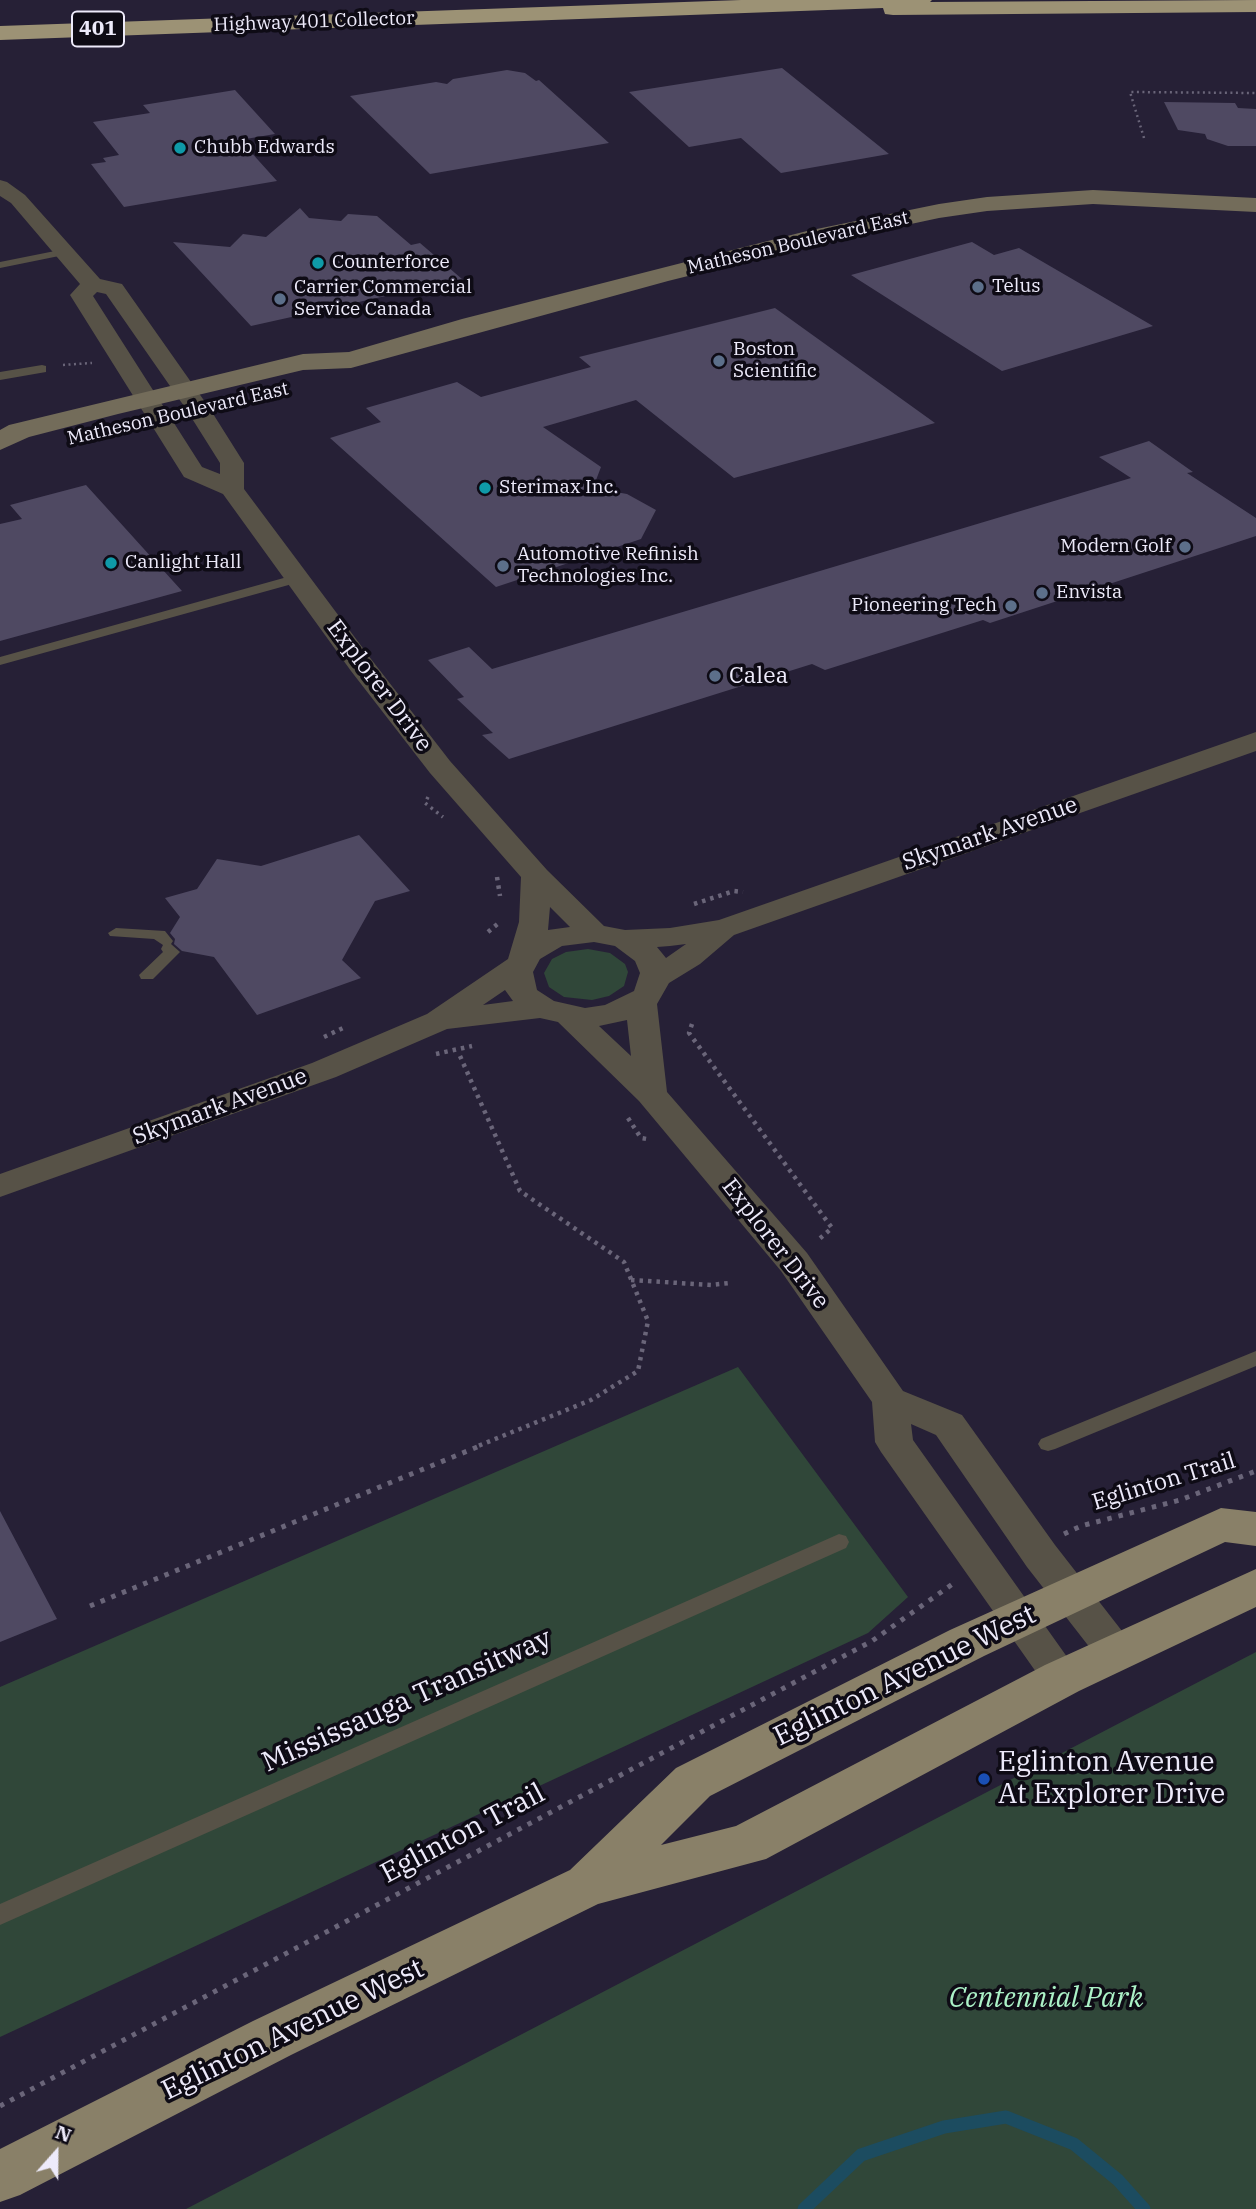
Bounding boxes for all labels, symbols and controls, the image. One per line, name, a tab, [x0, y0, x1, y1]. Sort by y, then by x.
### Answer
street label: Highway 401 Collector	[213, 7, 415, 37]
road number: 401	[72, 12, 124, 46]
place label: Chubb Edwards	[194, 137, 335, 159]
marker: Chubb Edwards	[172, 140, 188, 156]
street label: Matheson Boulevard East	[685, 206, 911, 280]
place label: Counterforce	[332, 252, 450, 274]
marker: Counterforce	[310, 255, 326, 271]
place label: Telus	[992, 276, 1040, 298]
place label: Carrier Commercial Service Canada	[294, 277, 472, 321]
marker: Telus	[970, 279, 986, 295]
marker: Carrier Commercial Service Canada	[272, 291, 288, 307]
place label: Boston Scientific	[733, 339, 817, 383]
marker: Boston Scientific	[711, 353, 727, 369]
street label: Matheson Boulevard East	[65, 377, 291, 451]
place label: Sterimax Inc.	[499, 477, 618, 499]
marker: Sterimax Inc.	[477, 480, 493, 496]
place label: Modern Golf	[1060, 536, 1171, 558]
marker: Modern Golf	[1177, 539, 1193, 555]
place label: Automotive Refinish Technologies Inc.	[517, 544, 699, 588]
place label: Canlight Hall	[125, 552, 241, 574]
marker: Canlight Hall	[103, 555, 119, 571]
marker: Automotive Refinish Technologies Inc.	[495, 558, 511, 574]
place label: Envista	[1056, 582, 1122, 604]
marker: Envista	[1034, 585, 1050, 601]
place label: Pioneering Tech	[851, 595, 997, 617]
marker: Pioneering Tech	[1003, 598, 1019, 614]
street label: Explorer Drive	[321, 615, 437, 757]
place label: Calea	[729, 662, 788, 690]
marker: Calea	[707, 668, 723, 684]
street label: Skymark Avenue	[899, 791, 1081, 877]
street label: Skymark Avenue	[129, 1063, 311, 1151]
street label: Explorer Drive	[716, 1173, 834, 1315]
street label: Eglinton Trail	[1089, 1447, 1239, 1517]
street label: Eglinton Avenue West	[769, 1598, 1041, 1754]
street label: Mississauga Transitway	[257, 1622, 557, 1780]
place label: Eglinton Avenue At Explorer Drive	[998, 1746, 1225, 1812]
marker: Eglinton Avenue At Explorer Drive	[976, 1771, 992, 1787]
street label: Eglinton Trail	[375, 1777, 551, 1891]
street label: Eglinton Avenue West	[157, 1952, 429, 2108]
park label: Centennial Park	[949, 1982, 1143, 2016]
north arrow	[21, 2118, 91, 2188]
text: N	[52, 2119, 75, 2147]

